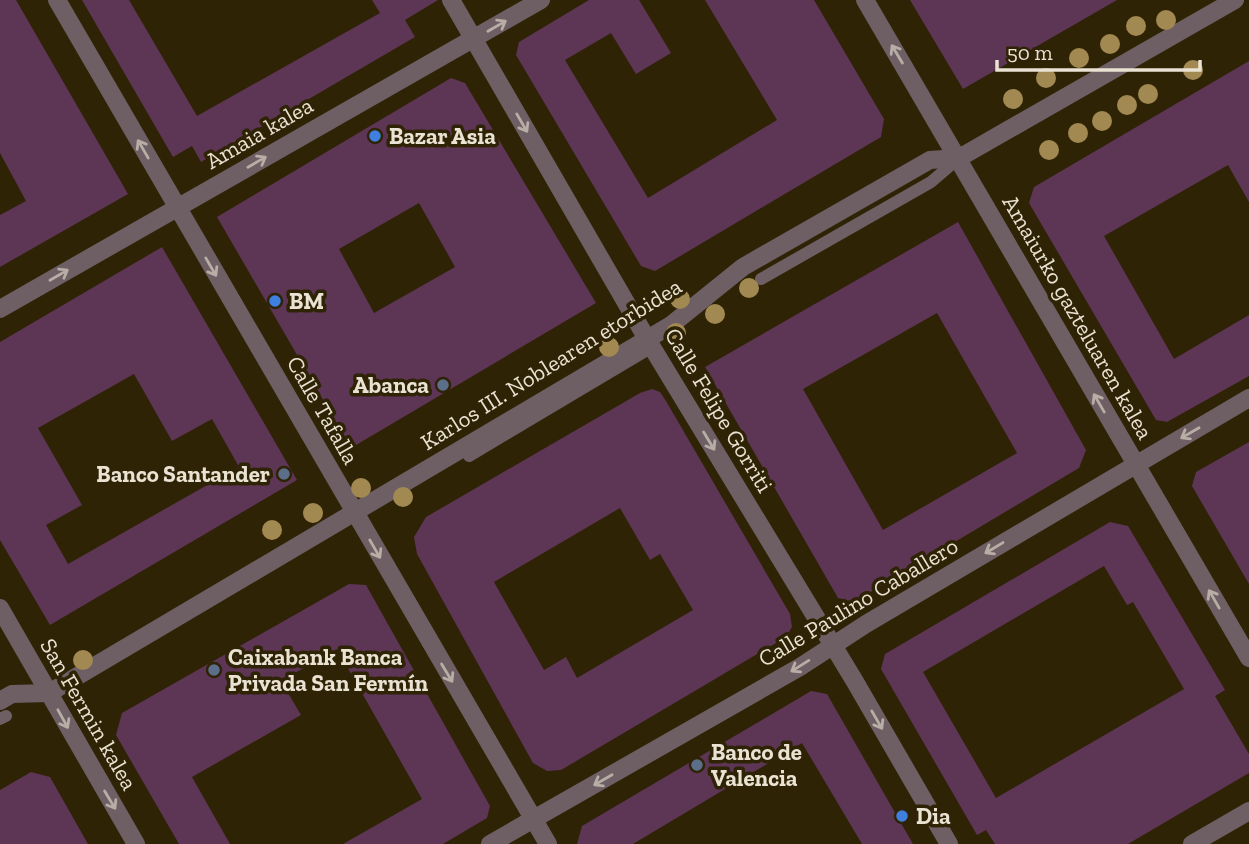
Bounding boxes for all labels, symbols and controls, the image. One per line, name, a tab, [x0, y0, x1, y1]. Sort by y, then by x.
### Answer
one-way arrow	[487, 18, 507, 32]
scale bar	[997, 28, 1200, 72]
text: 50 m	[1007, 40, 1053, 65]
one-way arrow	[890, 44, 904, 64]
street label: Amaia kalea	[200, 91, 318, 175]
one-way arrow	[515, 112, 529, 132]
place label: Bazar Asia	[389, 122, 496, 150]
marker: Bazar Asia	[367, 128, 383, 144]
one-way arrow	[135, 139, 149, 159]
one-way arrow	[246, 155, 266, 169]
street label: Amaiurko gazteluaren kalea	[997, 190, 1159, 444]
one-way arrow	[204, 256, 218, 276]
one-way arrow	[49, 268, 69, 282]
street label: Karlos III. Noblearen etorbidea	[415, 272, 687, 456]
place label: BM	[289, 287, 324, 315]
marker: BM	[267, 293, 283, 309]
street label: Calle Felipe Gorriti	[659, 323, 779, 497]
street label: Calle Tafalla	[281, 351, 365, 469]
place label: Abanca	[353, 371, 429, 399]
marker: Abanca	[435, 377, 451, 393]
one-way arrow	[1092, 394, 1106, 414]
one-way arrow	[1180, 426, 1200, 440]
one-way arrow	[703, 431, 717, 451]
place label: Banco Santander	[96, 460, 270, 488]
marker: Banco Santander	[276, 466, 292, 482]
street label: Calle Paulino Caballero	[753, 531, 963, 673]
one-way arrow	[368, 539, 382, 559]
one-way arrow	[985, 541, 1005, 555]
one-way arrow	[1207, 590, 1221, 610]
street label: San Fermin kalea	[34, 633, 144, 795]
place label: Caixabank Banca Privada San Fermín	[228, 643, 429, 697]
one-way arrow	[790, 660, 810, 674]
marker: Caixabank Banca Privada San Fermín	[206, 662, 222, 678]
one-way arrow	[441, 663, 455, 683]
one-way arrow	[56, 708, 70, 728]
one-way arrow	[871, 710, 885, 730]
place label: Banco de Valencia	[711, 738, 802, 792]
marker: Banco de Valencia	[689, 757, 705, 773]
one-way arrow	[593, 774, 613, 788]
one-way arrow	[103, 789, 117, 809]
place label: Dia	[916, 802, 951, 830]
marker: Dia	[894, 808, 910, 824]

